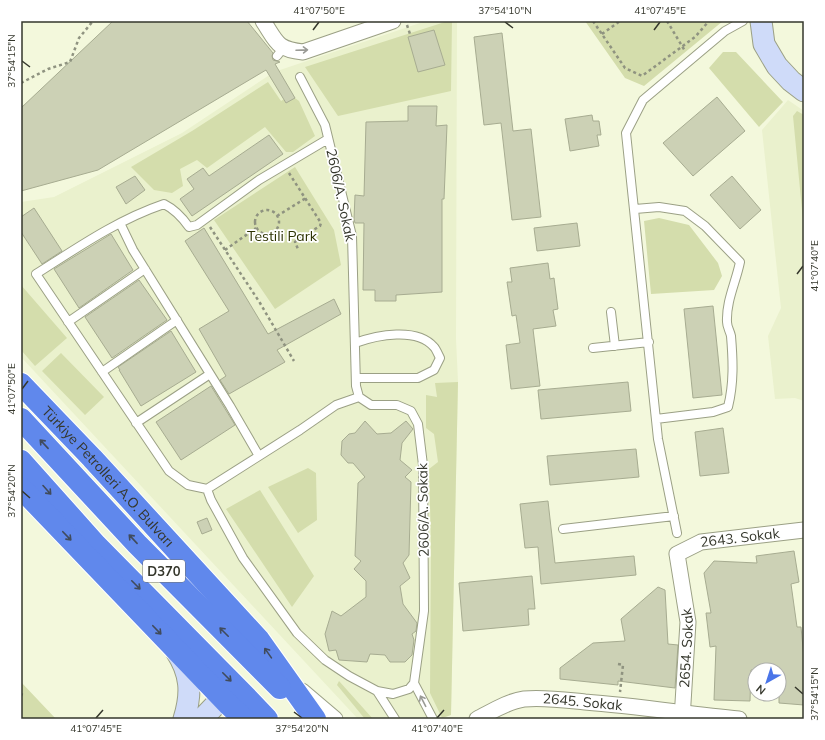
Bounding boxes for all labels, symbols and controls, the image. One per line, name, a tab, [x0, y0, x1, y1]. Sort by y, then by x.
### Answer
text: 41°07'50"E	[293, 4, 345, 17]
text: 37°54'10"N	[478, 4, 532, 17]
text: 41°07'45"E	[634, 4, 686, 17]
text: 37°54'15"N	[5, 34, 18, 88]
one-way arrow	[295, 47, 308, 54]
street label: 2606/A. Sokak	[322, 147, 360, 244]
park label: Testili Park	[247, 227, 318, 245]
text: 41°07'40"E	[808, 240, 821, 292]
text: 41°07'50"E	[5, 363, 18, 415]
street label: Türkiye Petrolleri A.O. Bulvarı	[38, 402, 178, 551]
one-way arrow	[39, 439, 49, 449]
street label: 2606/A. Sokak	[413, 462, 433, 557]
text: 37°54'20"N	[5, 464, 18, 518]
one-way arrow	[42, 485, 52, 495]
street label: 2643. Sokak	[699, 524, 781, 551]
one-way arrow	[62, 531, 72, 541]
one-way arrow	[128, 534, 137, 545]
road number: D370	[143, 560, 185, 582]
one-way arrow	[131, 580, 141, 590]
street label: 2654. Sokak	[675, 606, 697, 689]
one-way arrow	[152, 625, 162, 635]
one-way arrow	[219, 627, 229, 637]
one-way arrow	[264, 647, 272, 658]
north arrow	[747, 662, 787, 702]
text: 37°54'15"N	[808, 667, 821, 721]
one-way arrow	[222, 672, 232, 682]
text: N	[753, 682, 768, 698]
street label: 2645. Sokak	[542, 689, 624, 715]
one-way arrow	[419, 695, 426, 707]
text: 41°07'45"E	[70, 722, 122, 735]
text: 37°54'20"N	[275, 722, 329, 735]
text: 41°07'40"E	[411, 722, 463, 735]

